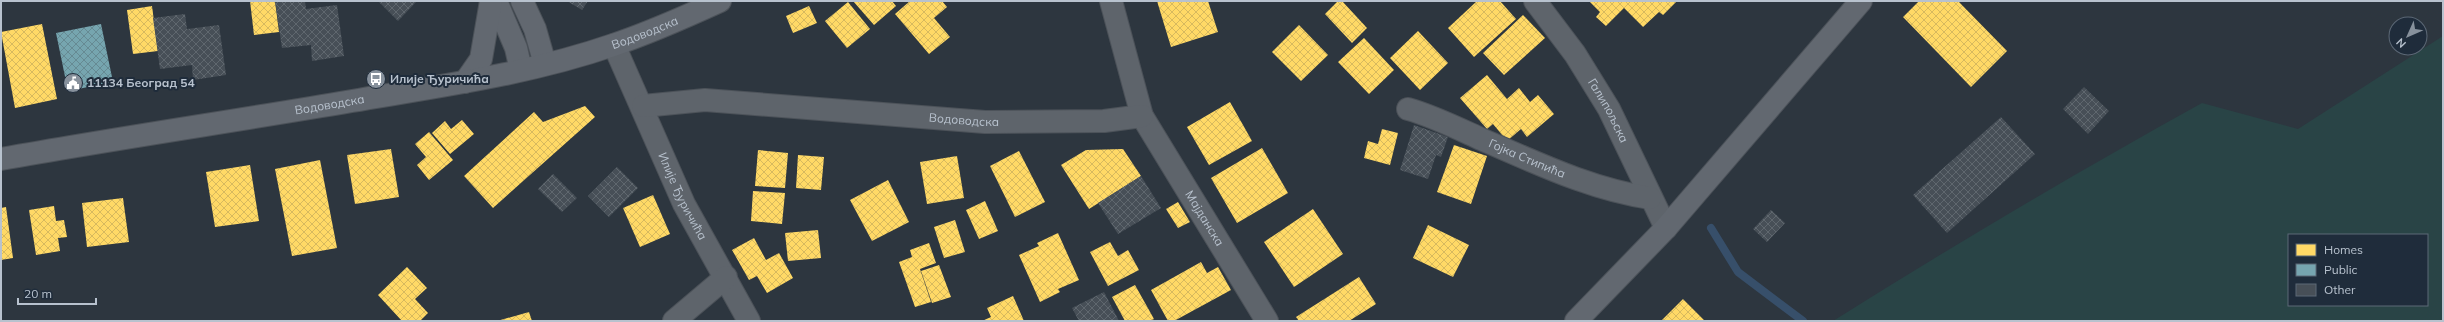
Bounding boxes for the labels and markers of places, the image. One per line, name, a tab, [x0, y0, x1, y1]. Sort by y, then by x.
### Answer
bus stop icon: Илије Ђуричића	[365, 68, 387, 90]
place label: Илије Ђуричића	[390, 71, 489, 86]
public building icon: 11134 Београд 54	[62, 72, 84, 94]
place label: 11134 Београд 54	[87, 75, 195, 90]

